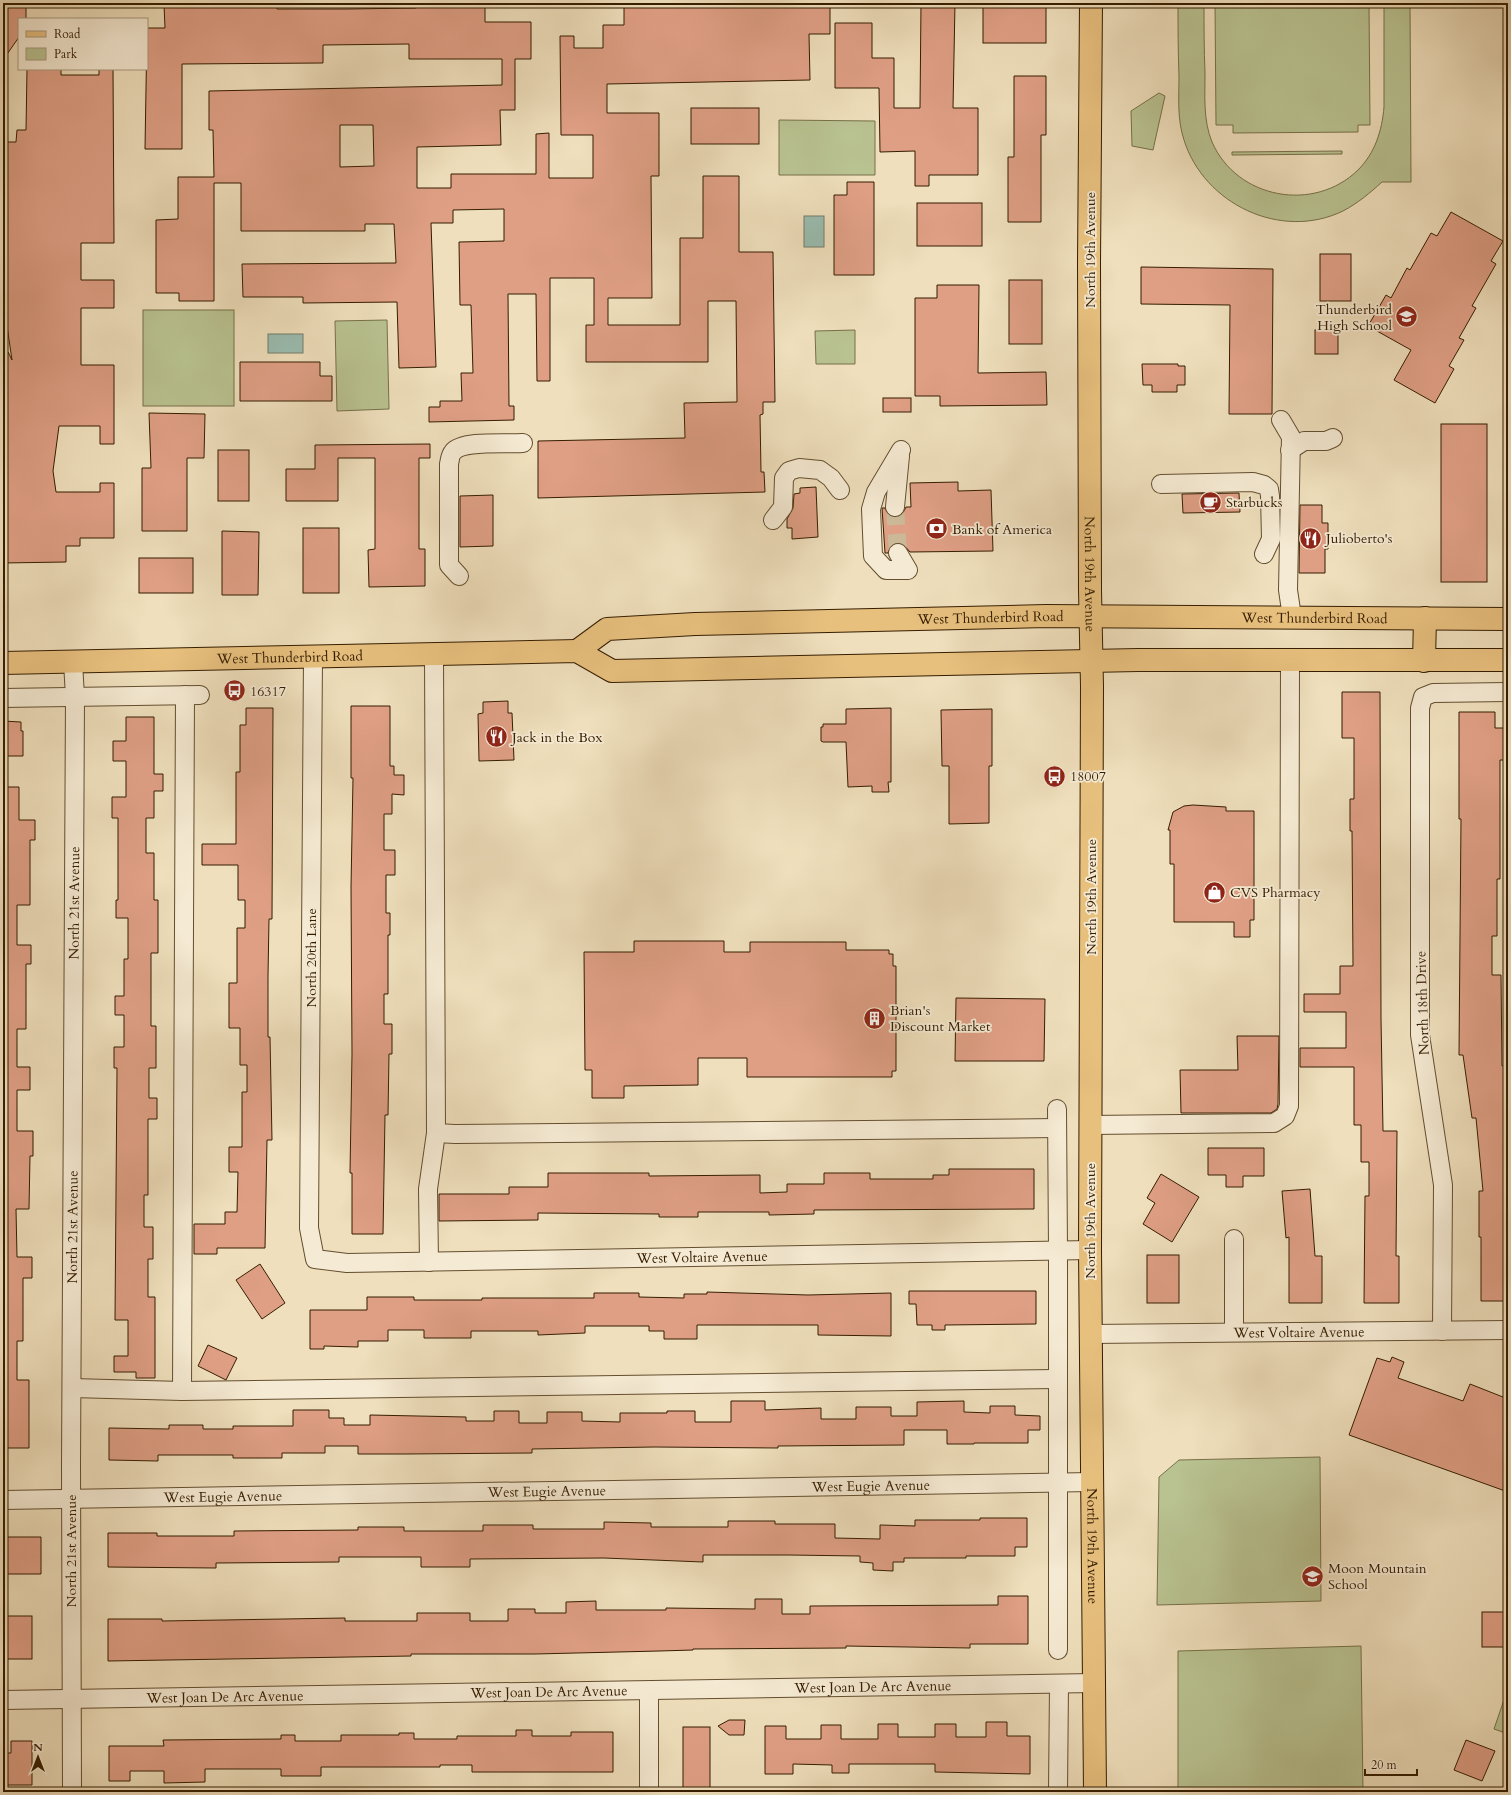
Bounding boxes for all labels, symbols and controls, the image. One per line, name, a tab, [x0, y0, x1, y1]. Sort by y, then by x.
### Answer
legend	[18, 18, 148, 70]
text: Road	[54, 26, 81, 42]
text: Park	[54, 46, 78, 62]
street label: North 19th Avenue	[1081, 192, 1100, 308]
place label: Thunderbird High School	[1315, 300, 1393, 335]
school or university icon: Thunderbird High School	[1394, 304, 1420, 330]
cafe icon: Starbucks	[1198, 489, 1224, 515]
place label: Starbucks	[1226, 493, 1283, 512]
bank icon: Bank of America	[923, 516, 949, 542]
street label: North 19th Avenue	[1080, 516, 1100, 632]
place label: Bank of America	[952, 520, 1052, 539]
restaurant icon: Julioberto's	[1298, 525, 1324, 551]
place label: Julioberto's	[1324, 529, 1393, 548]
street label: West Thunderbird Road	[916, 607, 1064, 629]
street label: West Thunderbird Road	[1241, 608, 1388, 628]
street label: West Thunderbird Road	[216, 646, 364, 669]
bus stop icon: 16317	[221, 678, 247, 704]
place label: 16317	[250, 682, 286, 701]
restaurant icon: Jack in the Box	[483, 724, 509, 750]
place label: Jack in the Box	[510, 728, 602, 747]
bus stop icon: 18007	[1041, 763, 1067, 789]
place label: 18007	[1070, 767, 1106, 786]
street label: North 19th Avenue	[1082, 839, 1101, 955]
street label: North 21st Avenue	[65, 846, 84, 960]
shop icon: CVS Pharmacy	[1201, 879, 1227, 905]
place label: CVS Pharmacy	[1230, 883, 1321, 902]
street label: North 20th Lane	[302, 908, 321, 1008]
street label: North 18th Drive	[1411, 950, 1434, 1056]
place label: Brian's Discount Market	[890, 1001, 991, 1036]
building icon: Brian's Discount Market	[861, 1005, 887, 1031]
street label: North 19th Avenue	[1081, 1163, 1100, 1279]
street label: North 21st Avenue	[63, 1170, 83, 1284]
street label: West Voltaire Avenue	[635, 1247, 768, 1268]
street label: West Voltaire Avenue	[1232, 1322, 1365, 1343]
street label: West Eugie Avenue	[811, 1476, 930, 1497]
street label: West Eugie Avenue	[487, 1481, 606, 1502]
street label: West Eugie Avenue	[163, 1486, 282, 1507]
street label: North 19th Avenue	[1082, 1488, 1102, 1604]
street label: North 21st Avenue	[62, 1494, 81, 1608]
place label: Moon Mountain School	[1328, 1559, 1427, 1594]
school or university icon: Moon Mountain School	[1300, 1563, 1326, 1589]
street label: West Joan De Arc Avenue	[793, 1676, 952, 1698]
street label: West Joan De Arc Avenue	[469, 1681, 628, 1703]
street label: West Joan De Arc Avenue	[145, 1686, 304, 1708]
north arrow	[18, 1737, 58, 1777]
text: N	[33, 1740, 43, 1755]
scale bar	[1365, 1751, 1417, 1777]
text: 20 m	[1371, 1757, 1398, 1773]

